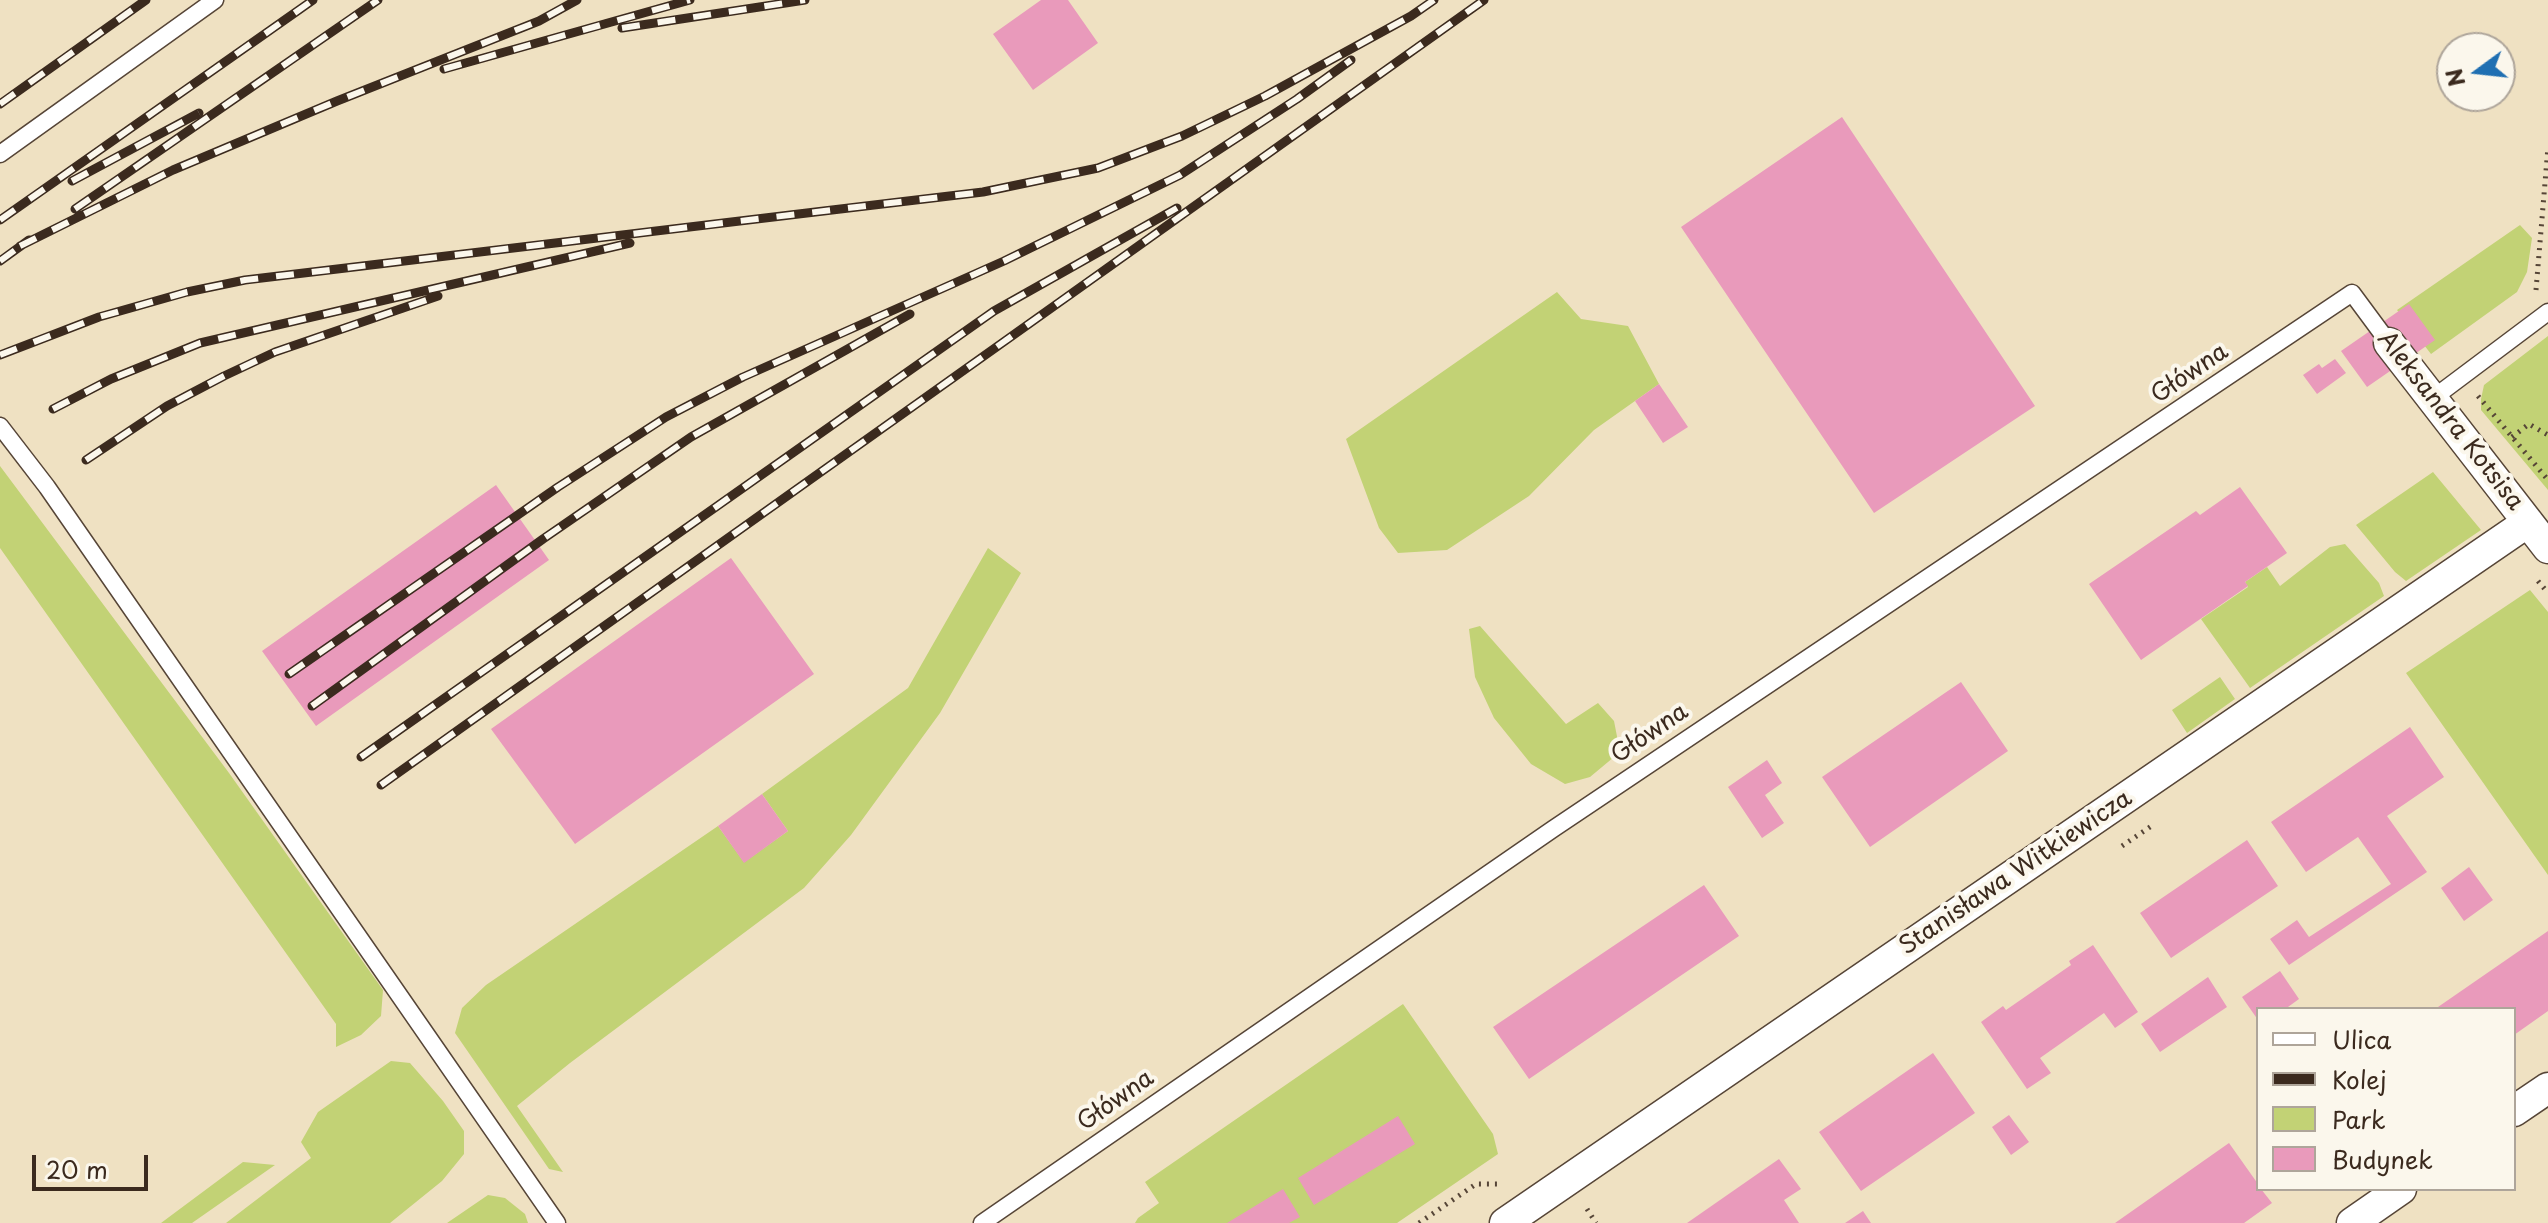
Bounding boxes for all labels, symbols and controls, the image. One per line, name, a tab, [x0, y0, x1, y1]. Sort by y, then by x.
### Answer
north arrow	[2436, 32, 2516, 112]
text: N	[2436, 65, 2472, 91]
street label: Aleksandra Kotsisa	[2371, 325, 2529, 517]
street label: Główna	[2146, 338, 2234, 410]
street label: Główna	[1606, 698, 1694, 770]
street label: Stanisława Witkiewicza	[1894, 784, 2138, 962]
legend	[2256, 1007, 2516, 1191]
text: Ulica	[2332, 1021, 2391, 1057]
text: Kolej	[2332, 1061, 2387, 1097]
street label: Główna	[1072, 1064, 1160, 1138]
text: Park	[2332, 1101, 2386, 1137]
scale bar	[36, 1139, 152, 1189]
text: Budynek	[2332, 1141, 2433, 1177]
text: 20 m	[46, 1151, 108, 1187]

